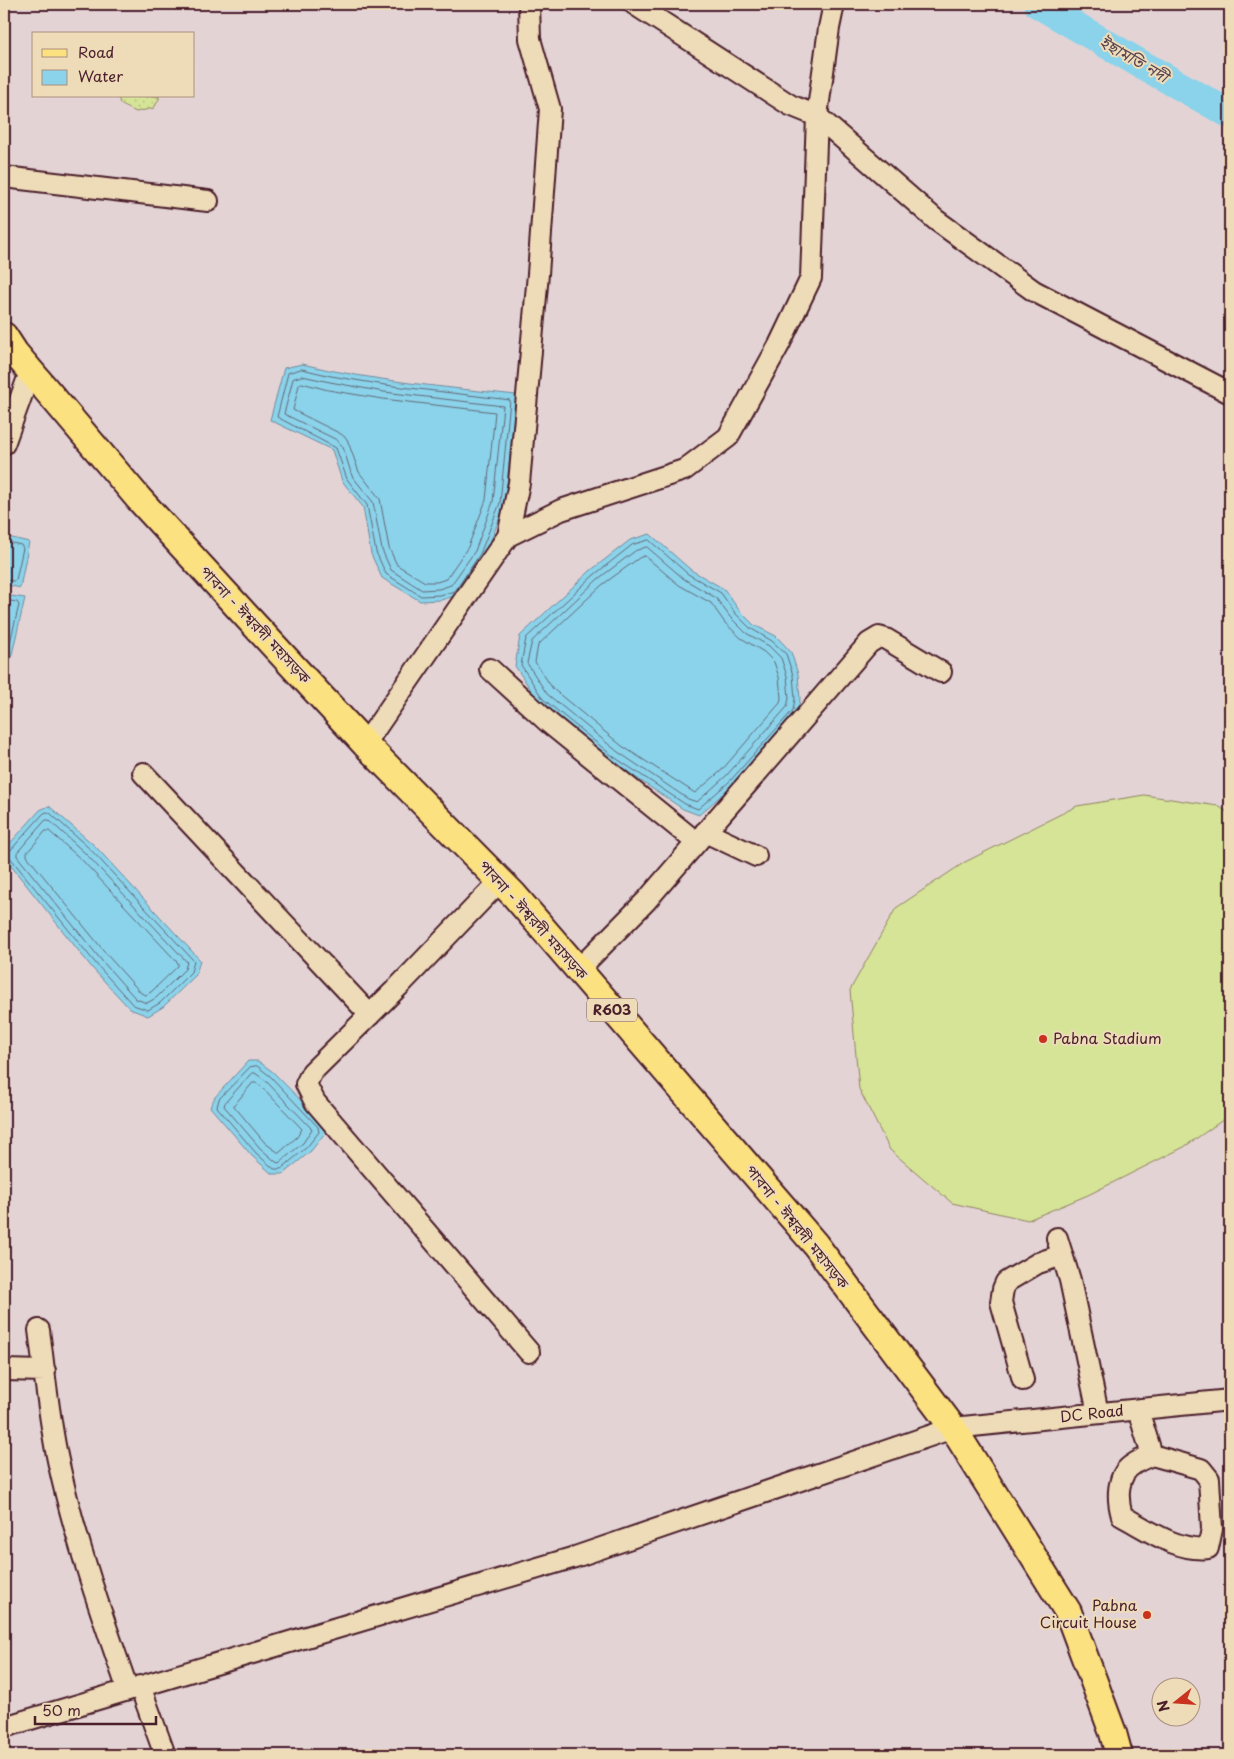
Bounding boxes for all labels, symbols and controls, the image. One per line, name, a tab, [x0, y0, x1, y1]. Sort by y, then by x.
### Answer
water label: ইছামতি নদী	[1096, 29, 1176, 89]
legend	[32, 32, 195, 98]
text: Road	[78, 40, 114, 63]
text: Water	[78, 64, 123, 87]
street label: পাবনা - ঈশ্বরদী মহাসড়ক	[195, 560, 318, 689]
street label: পাবনা - ঈশ্বরদী মহাসড়ক	[474, 854, 595, 984]
road number: R603	[587, 998, 637, 1022]
place label: Pabna Stadium	[1053, 1026, 1162, 1049]
marker: Pabna Stadium	[1037, 1033, 1049, 1045]
street label: পাবনা - ঈশ্বরদী মহাসড়ক	[741, 1159, 856, 1294]
street label: DC Road	[1059, 1398, 1125, 1427]
place label: Pabna Circuit House	[1040, 1593, 1138, 1633]
marker: Pabna Circuit House	[1141, 1609, 1153, 1621]
north arrow	[1152, 1676, 1202, 1726]
scale bar	[35, 1694, 156, 1726]
text: 50 m	[42, 1698, 81, 1721]
text: N	[1151, 1698, 1175, 1714]

